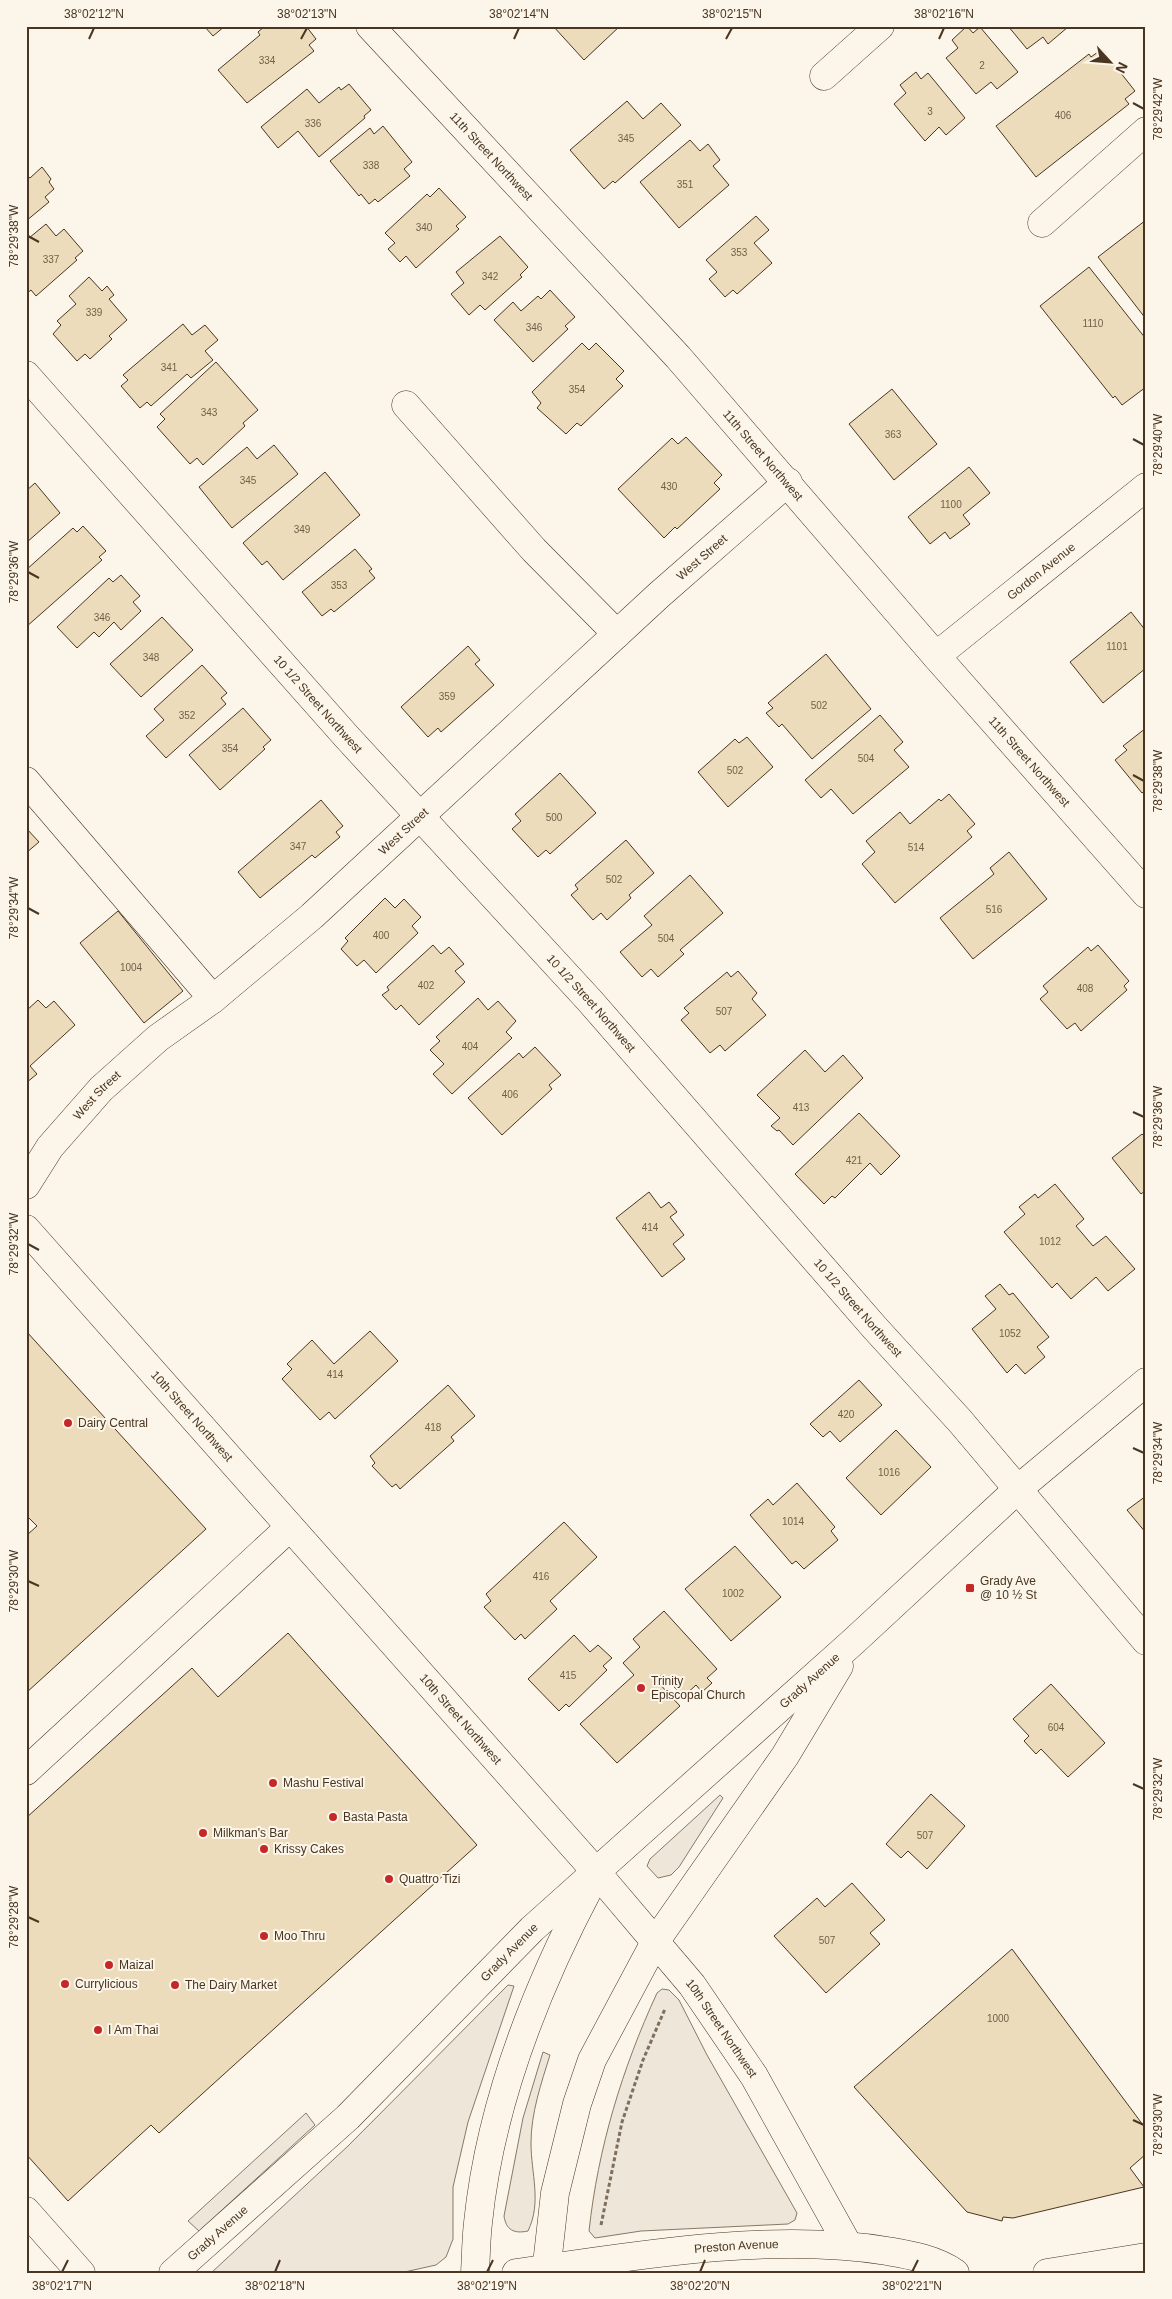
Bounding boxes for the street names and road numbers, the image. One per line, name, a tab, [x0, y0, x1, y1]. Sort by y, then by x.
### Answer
street label: 11th Street Northwest	[447, 109, 536, 204]
street label: 11th Street Northwest	[720, 407, 806, 504]
street label: West Street	[674, 531, 731, 583]
street label: Gordon Avenue	[1004, 540, 1078, 603]
street label: 10 1/2 Street Northwest	[271, 652, 366, 756]
street label: 11th Street Northwest	[986, 714, 1073, 810]
street label: West Street	[376, 804, 432, 858]
street label: 10 1/2 Street Northwest	[544, 952, 639, 1055]
street label: West Street	[70, 1067, 124, 1123]
street label: 10 1/2 Street Northwest	[811, 1256, 905, 1360]
street label: 10th Street Northwest	[148, 1368, 236, 1465]
street label: Grady Avenue	[777, 1650, 843, 1711]
street label: 10th Street Northwest	[417, 1671, 505, 1768]
street label: Grady Avenue	[478, 1920, 541, 1984]
street label: 10th Street Northwest	[683, 1976, 760, 2081]
street label: Grady Avenue	[185, 2202, 251, 2264]
street label: Preston Avenue	[693, 2237, 779, 2256]

